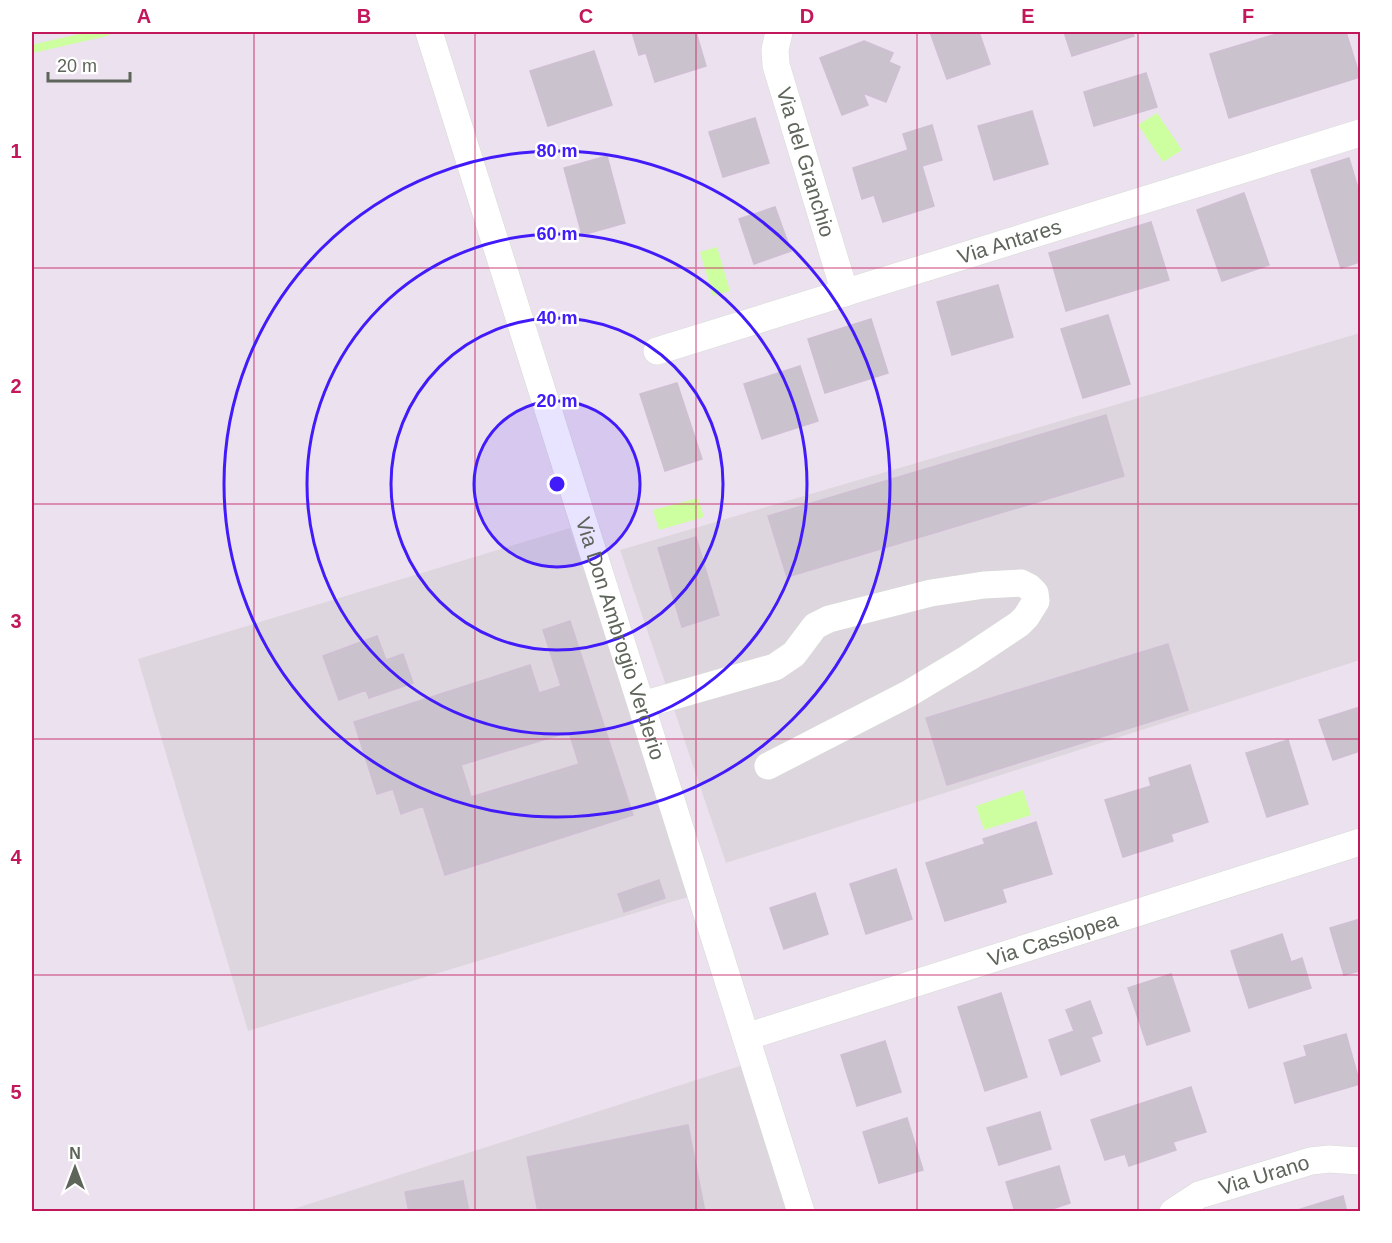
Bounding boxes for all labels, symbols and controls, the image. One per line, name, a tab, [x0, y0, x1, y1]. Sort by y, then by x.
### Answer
text: A	[137, 5, 151, 27]
text: B	[357, 5, 371, 27]
text: C	[579, 5, 593, 27]
text: D	[800, 5, 814, 27]
text: E	[1021, 5, 1035, 27]
text: F	[1242, 5, 1254, 27]
scale bar	[48, 45, 130, 83]
text: 20 m	[57, 56, 97, 76]
street label: Via del Granchio	[772, 85, 839, 240]
text: 1	[10, 140, 22, 162]
text: 80 m	[536, 141, 578, 161]
street label: Via Antares	[955, 214, 1064, 268]
text: 60 m	[536, 224, 578, 244]
text: 40 m	[536, 308, 578, 328]
text: 2	[10, 375, 22, 397]
text: 20 m	[536, 391, 578, 411]
centre of rings	[547, 474, 567, 494]
street label: Via Don Ambrogio Verderio	[572, 514, 670, 763]
text: 3	[10, 610, 22, 632]
text: 4	[10, 846, 22, 868]
street label: Via Cassiopea	[985, 908, 1121, 970]
text: 5	[10, 1081, 22, 1103]
north arrow	[45, 1138, 105, 1198]
text: N	[69, 1145, 81, 1162]
street label: Via Urano	[1216, 1150, 1312, 1199]

